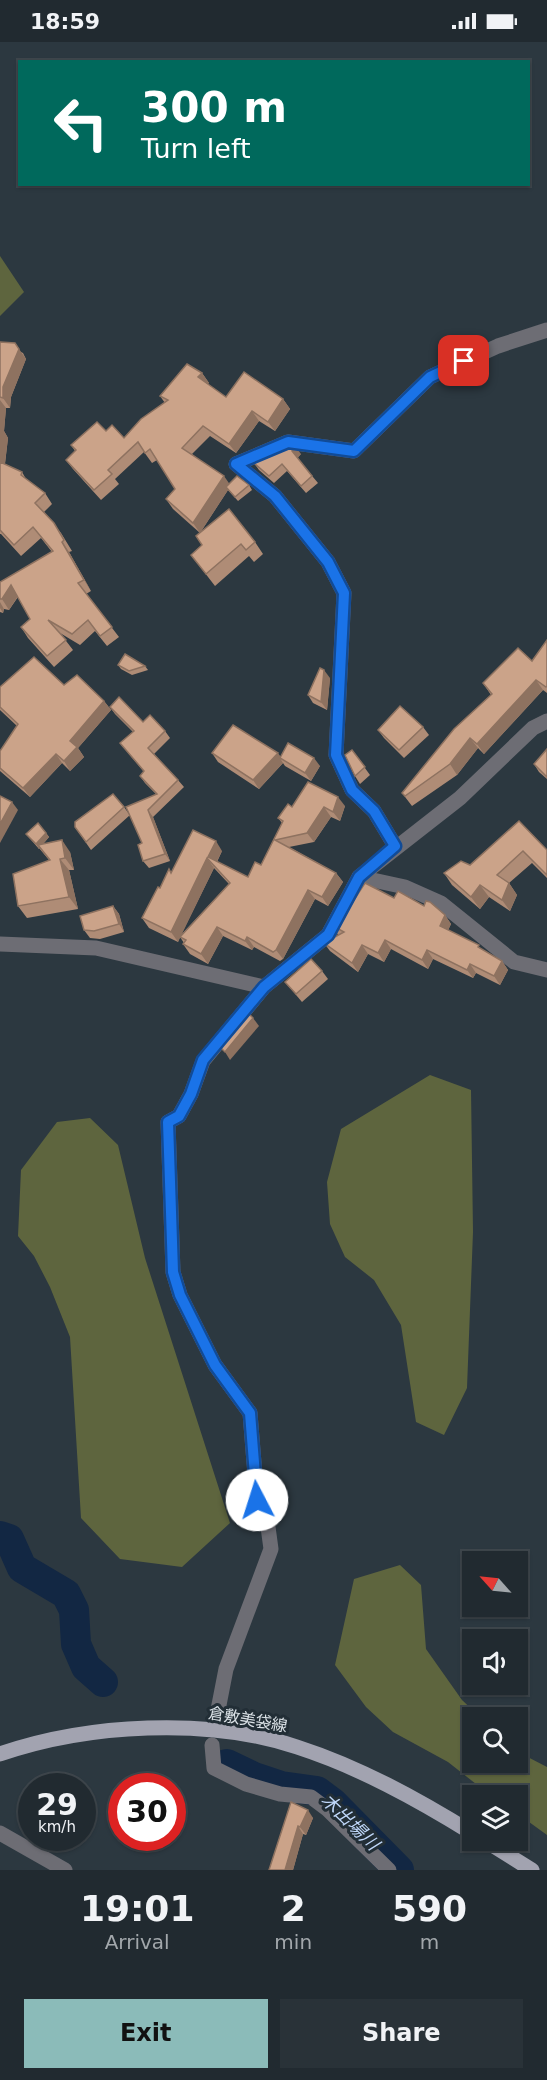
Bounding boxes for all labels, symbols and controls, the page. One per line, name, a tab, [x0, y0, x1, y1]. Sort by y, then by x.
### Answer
text: 18:59	[30, 9, 100, 34]
text: 300 m	[141, 83, 287, 132]
icon: left	[42, 84, 120, 162]
text: Turn left	[141, 133, 251, 164]
pin	[438, 335, 489, 386]
icon: arrive	[447, 344, 480, 377]
position arrow	[225, 1468, 289, 1532]
north arrow	[462, 1551, 528, 1617]
map controls	[462, 1551, 528, 1851]
button: sound	[462, 1629, 528, 1695]
street label: 倉敷美袋線	[207, 1703, 289, 1736]
button: search	[462, 1707, 528, 1773]
speed limit sign: 30	[108, 1773, 186, 1851]
button: layers	[462, 1785, 528, 1851]
text: 29	[36, 1787, 78, 1822]
water label: 木出場川	[317, 1789, 385, 1856]
text: km/h	[38, 1818, 76, 1836]
text: 19:01	[80, 1888, 194, 1929]
text: 2	[281, 1888, 306, 1929]
text: 590	[392, 1888, 467, 1929]
text: Arrival	[105, 1930, 170, 1954]
text: min	[274, 1930, 312, 1954]
text: m	[420, 1930, 439, 1954]
button: Exit	[24, 1999, 268, 2068]
button: Share	[280, 1999, 523, 2068]

